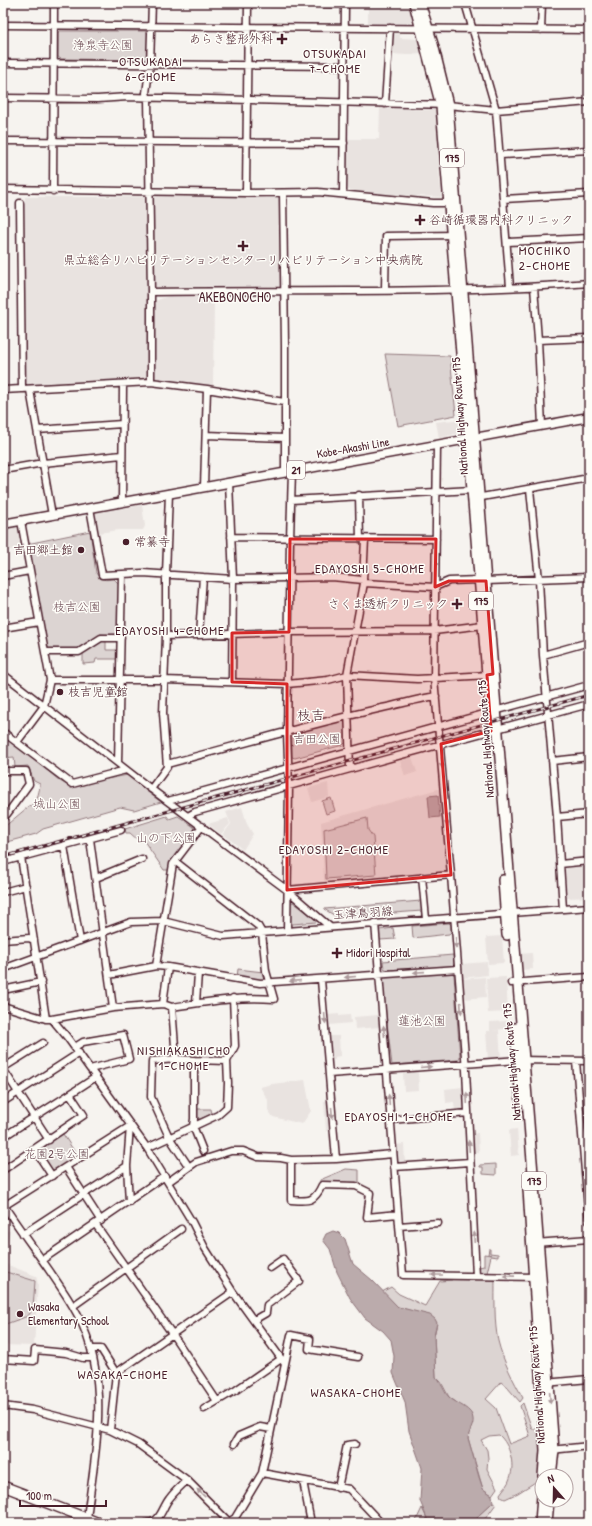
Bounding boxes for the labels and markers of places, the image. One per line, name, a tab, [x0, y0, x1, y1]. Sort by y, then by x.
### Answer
place label: あらき整形外科	[189, 30, 273, 47]
marker: あらき整形外科	[276, 33, 288, 45]
place label: 谷崎循環器内科クリニック	[429, 211, 573, 228]
marker: 谷崎循環器内科クリニック	[414, 214, 426, 226]
marker: 県立総合リハビリテーションセンターリハビリテーション中央病院	[237, 240, 249, 252]
place label: 県立総合リハビリテーションセンターリハビリテーション中央病院	[63, 251, 423, 268]
place label: 常纂寺	[134, 533, 170, 550]
marker: 常纂寺	[121, 537, 131, 547]
place label: 吉田郷土館	[13, 541, 73, 558]
marker: 吉田郷土館	[76, 545, 86, 555]
place label: さくま透析クリニック	[328, 595, 448, 612]
marker: さくま透析クリニック	[451, 598, 463, 610]
place label: 枝吉児童館	[68, 683, 128, 700]
marker: 枝吉児童館	[55, 687, 65, 697]
place label: Midori Hospital	[346, 944, 411, 961]
marker: Midori Hospital	[331, 947, 343, 959]
place label: Wasaka Elementary School	[28, 1298, 110, 1329]
marker: Wasaka Elementary School	[15, 1309, 25, 1319]

